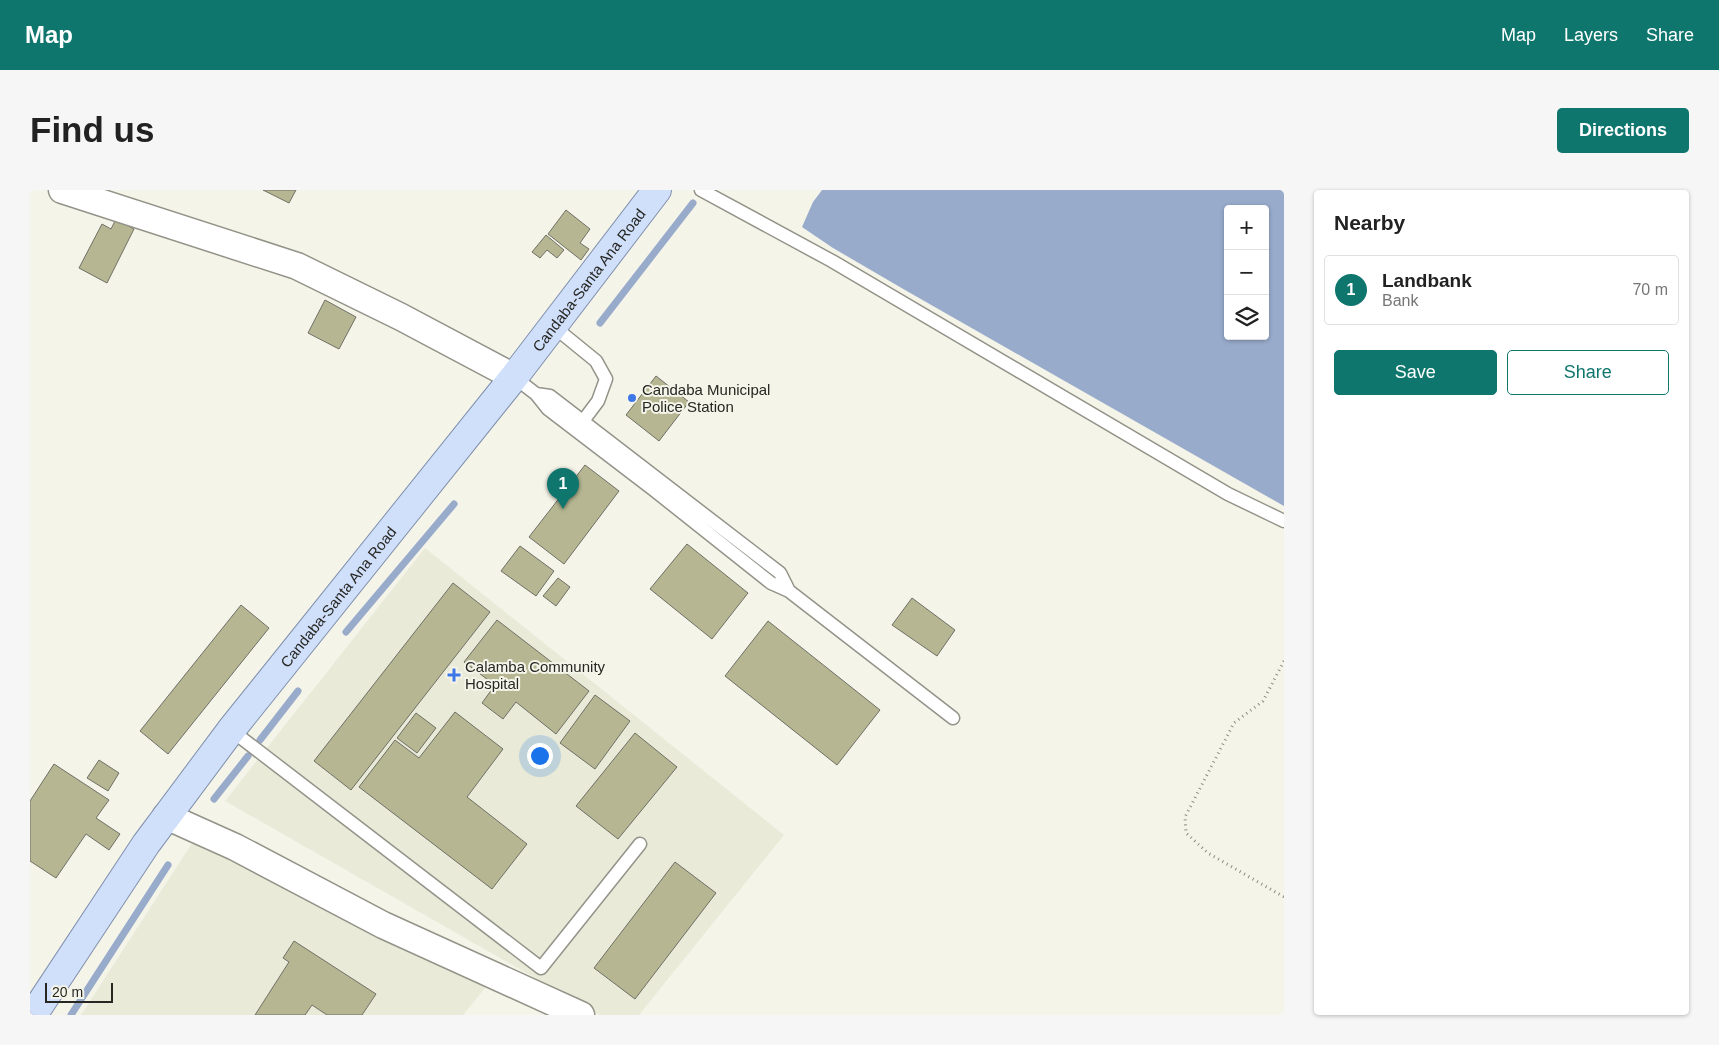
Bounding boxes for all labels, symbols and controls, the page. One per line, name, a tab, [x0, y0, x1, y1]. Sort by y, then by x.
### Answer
text: Map	[25, 21, 73, 48]
text: Map	[1501, 25, 1536, 45]
text: Layers	[1564, 25, 1618, 45]
text: Share	[1646, 25, 1694, 45]
button: Directions	[1557, 108, 1689, 153]
text: Find us	[30, 110, 154, 149]
street label: Candaba-Santa Ana Road	[528, 205, 648, 355]
map controls	[1224, 205, 1269, 340]
button: +	[1224, 205, 1269, 250]
text: Nearby	[1334, 211, 1405, 234]
button: −	[1224, 250, 1269, 295]
text: Landbank	[1382, 270, 1472, 291]
text: 1	[1347, 281, 1355, 298]
text: 70 m	[1632, 281, 1668, 298]
text: Bank	[1382, 292, 1418, 309]
button: layers	[1224, 295, 1269, 340]
button: Save	[1334, 350, 1497, 395]
button: Share	[1507, 350, 1669, 395]
place label: Candaba Municipal Police Station	[642, 381, 770, 415]
marker: Candaba Municipal Police Station	[626, 392, 638, 404]
pin: 1	[547, 468, 579, 509]
street label: Candaba-Santa Ana Road	[276, 523, 399, 670]
place label: Calamba Community Hospital	[465, 658, 606, 692]
marker: Calamba Community Hospital	[447, 668, 461, 682]
your location	[527, 743, 553, 769]
scale bar	[45, 980, 112, 1003]
text: 20 m	[52, 984, 83, 1000]

